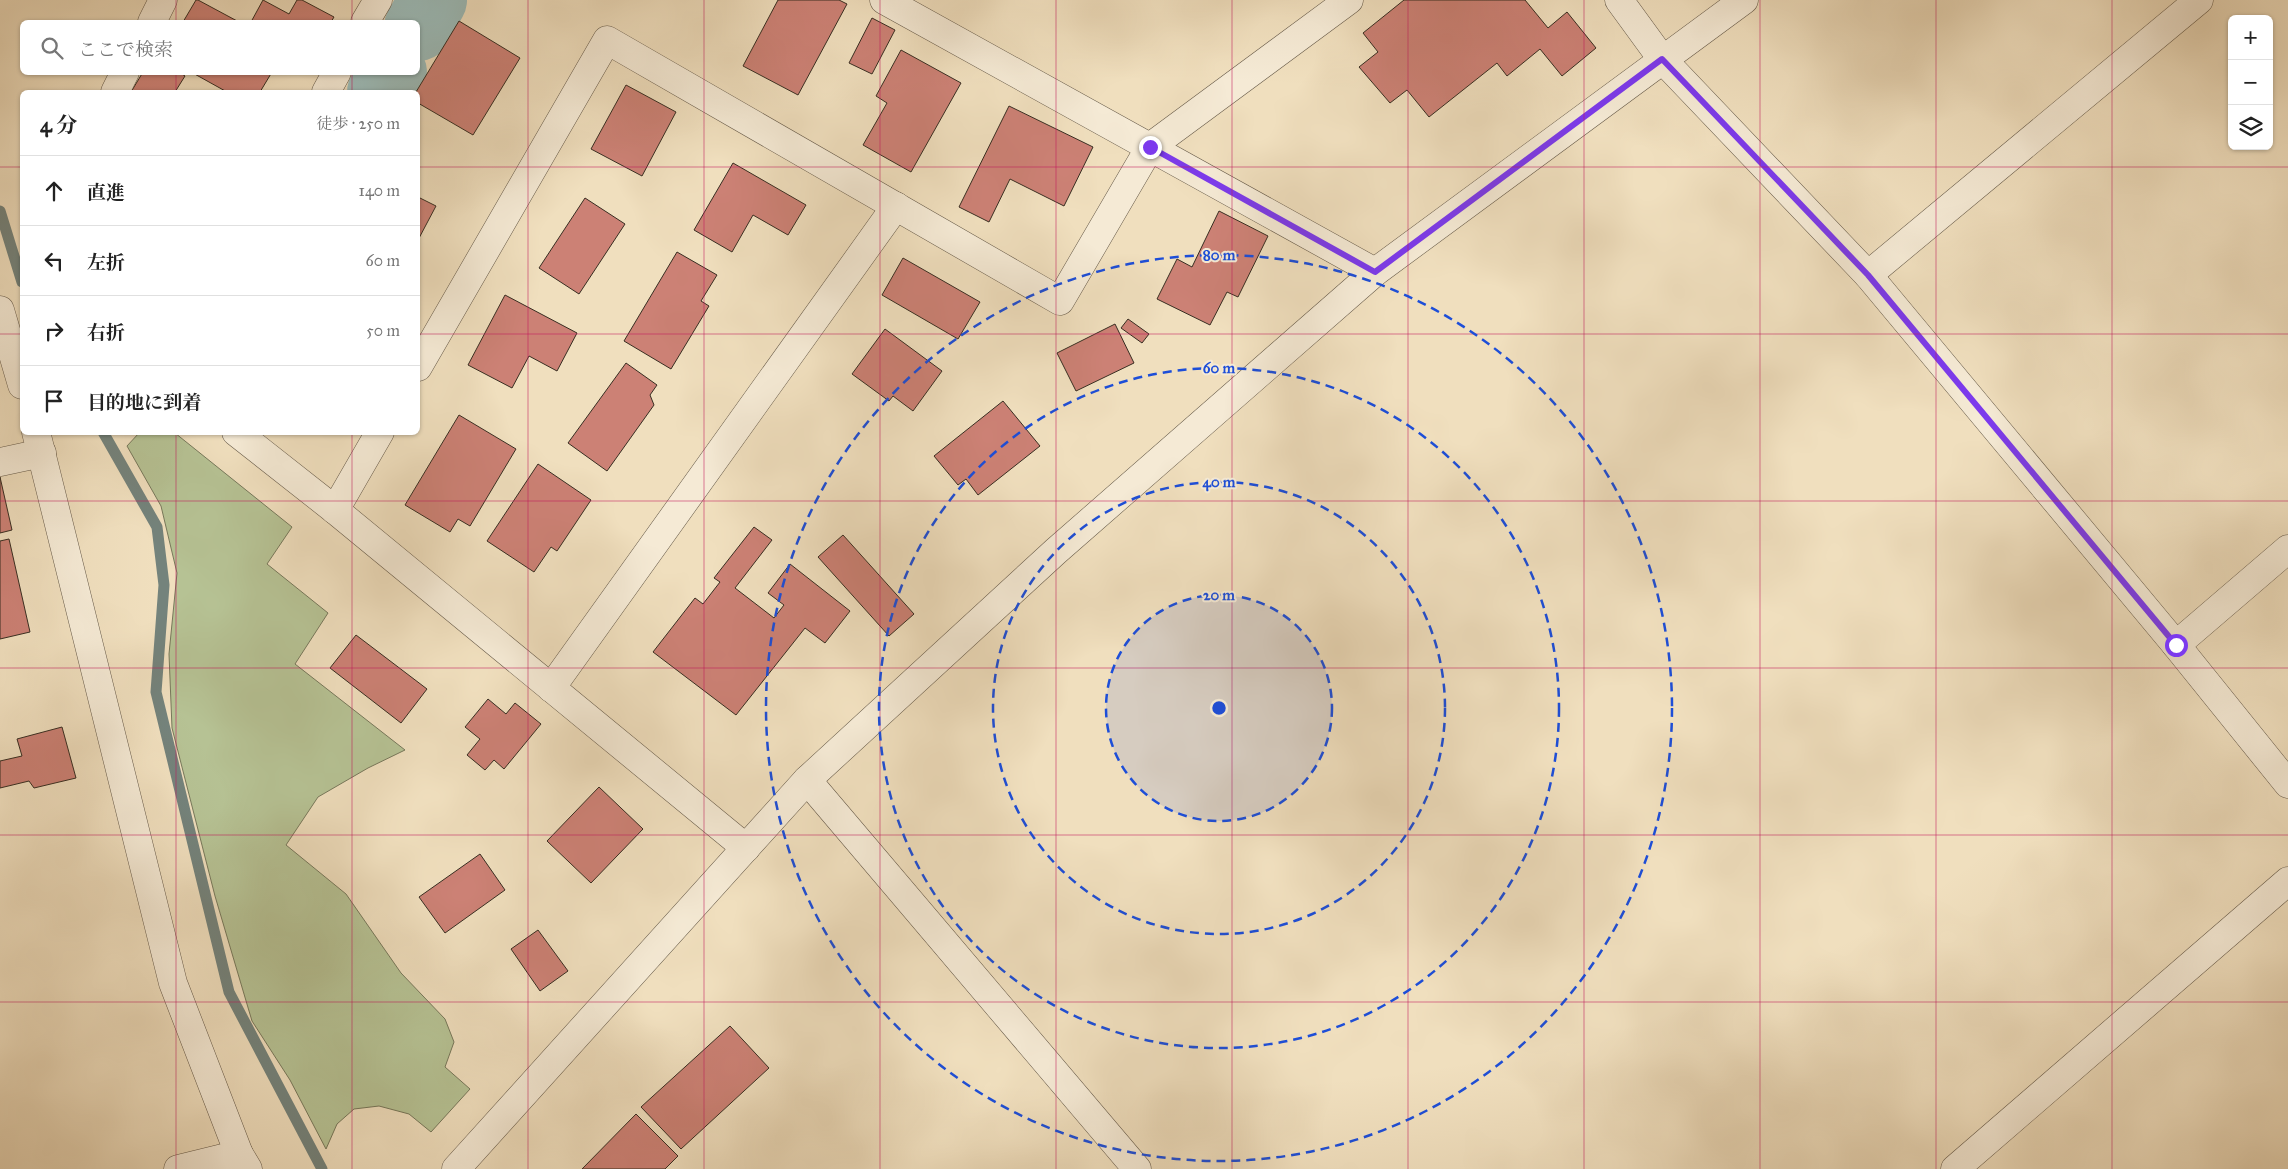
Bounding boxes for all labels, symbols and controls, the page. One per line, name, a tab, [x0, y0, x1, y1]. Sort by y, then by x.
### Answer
map controls	[2228, 15, 2273, 150]
button: +	[2228, 15, 2273, 60]
search box	[20, 20, 420, 75]
icon: search	[38, 34, 66, 62]
text: ここで検索	[78, 38, 173, 61]
button: −	[2228, 60, 2273, 105]
button: layers	[2228, 105, 2273, 150]
text: 4 分	[40, 112, 77, 138]
text: 徒歩 · 250 m	[316, 114, 400, 133]
route end	[1139, 136, 1162, 159]
icon: ahead	[40, 177, 68, 205]
text: 直進	[87, 181, 125, 204]
text: 140 m	[359, 181, 400, 200]
text: 80 m	[1203, 246, 1236, 264]
icon: left	[40, 247, 68, 275]
text: 左折	[87, 251, 125, 274]
text: 60 m	[366, 251, 400, 270]
icon: right	[40, 317, 68, 345]
text: 右折	[87, 321, 125, 344]
text: 50 m	[366, 321, 400, 340]
text: 60 m	[1203, 359, 1236, 377]
icon: arrive	[40, 387, 68, 415]
text: 目的地に到着	[87, 391, 201, 414]
text: 40 m	[1203, 473, 1236, 492]
text: 20 m	[1203, 586, 1235, 604]
route start	[2165, 634, 2188, 657]
centre of rings	[1210, 699, 1228, 717]

